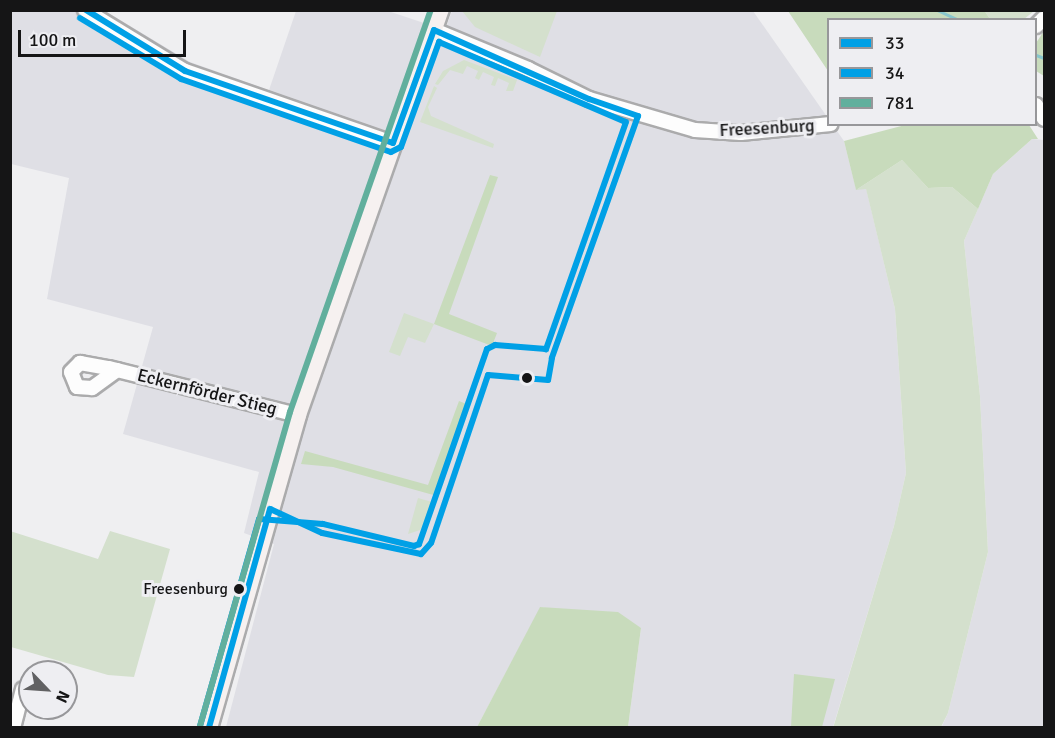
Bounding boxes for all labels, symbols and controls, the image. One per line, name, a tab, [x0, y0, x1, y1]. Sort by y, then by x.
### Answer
scale bar	[21, 18, 189, 56]
legend	[827, 18, 1037, 126]
text: 100 m	[29, 29, 76, 51]
text: 33	[885, 32, 904, 54]
text: 34	[885, 62, 904, 84]
text: 781	[885, 92, 914, 114]
street label: Freesenburg	[719, 115, 815, 141]
street label: Eckernförder Stieg	[135, 364, 279, 420]
unlabelled marker	[521, 372, 533, 384]
place label: Freesenburg	[143, 579, 228, 599]
marker: Freesenburg	[233, 583, 245, 595]
north arrow	[18, 660, 78, 720]
text: N	[51, 687, 74, 706]

